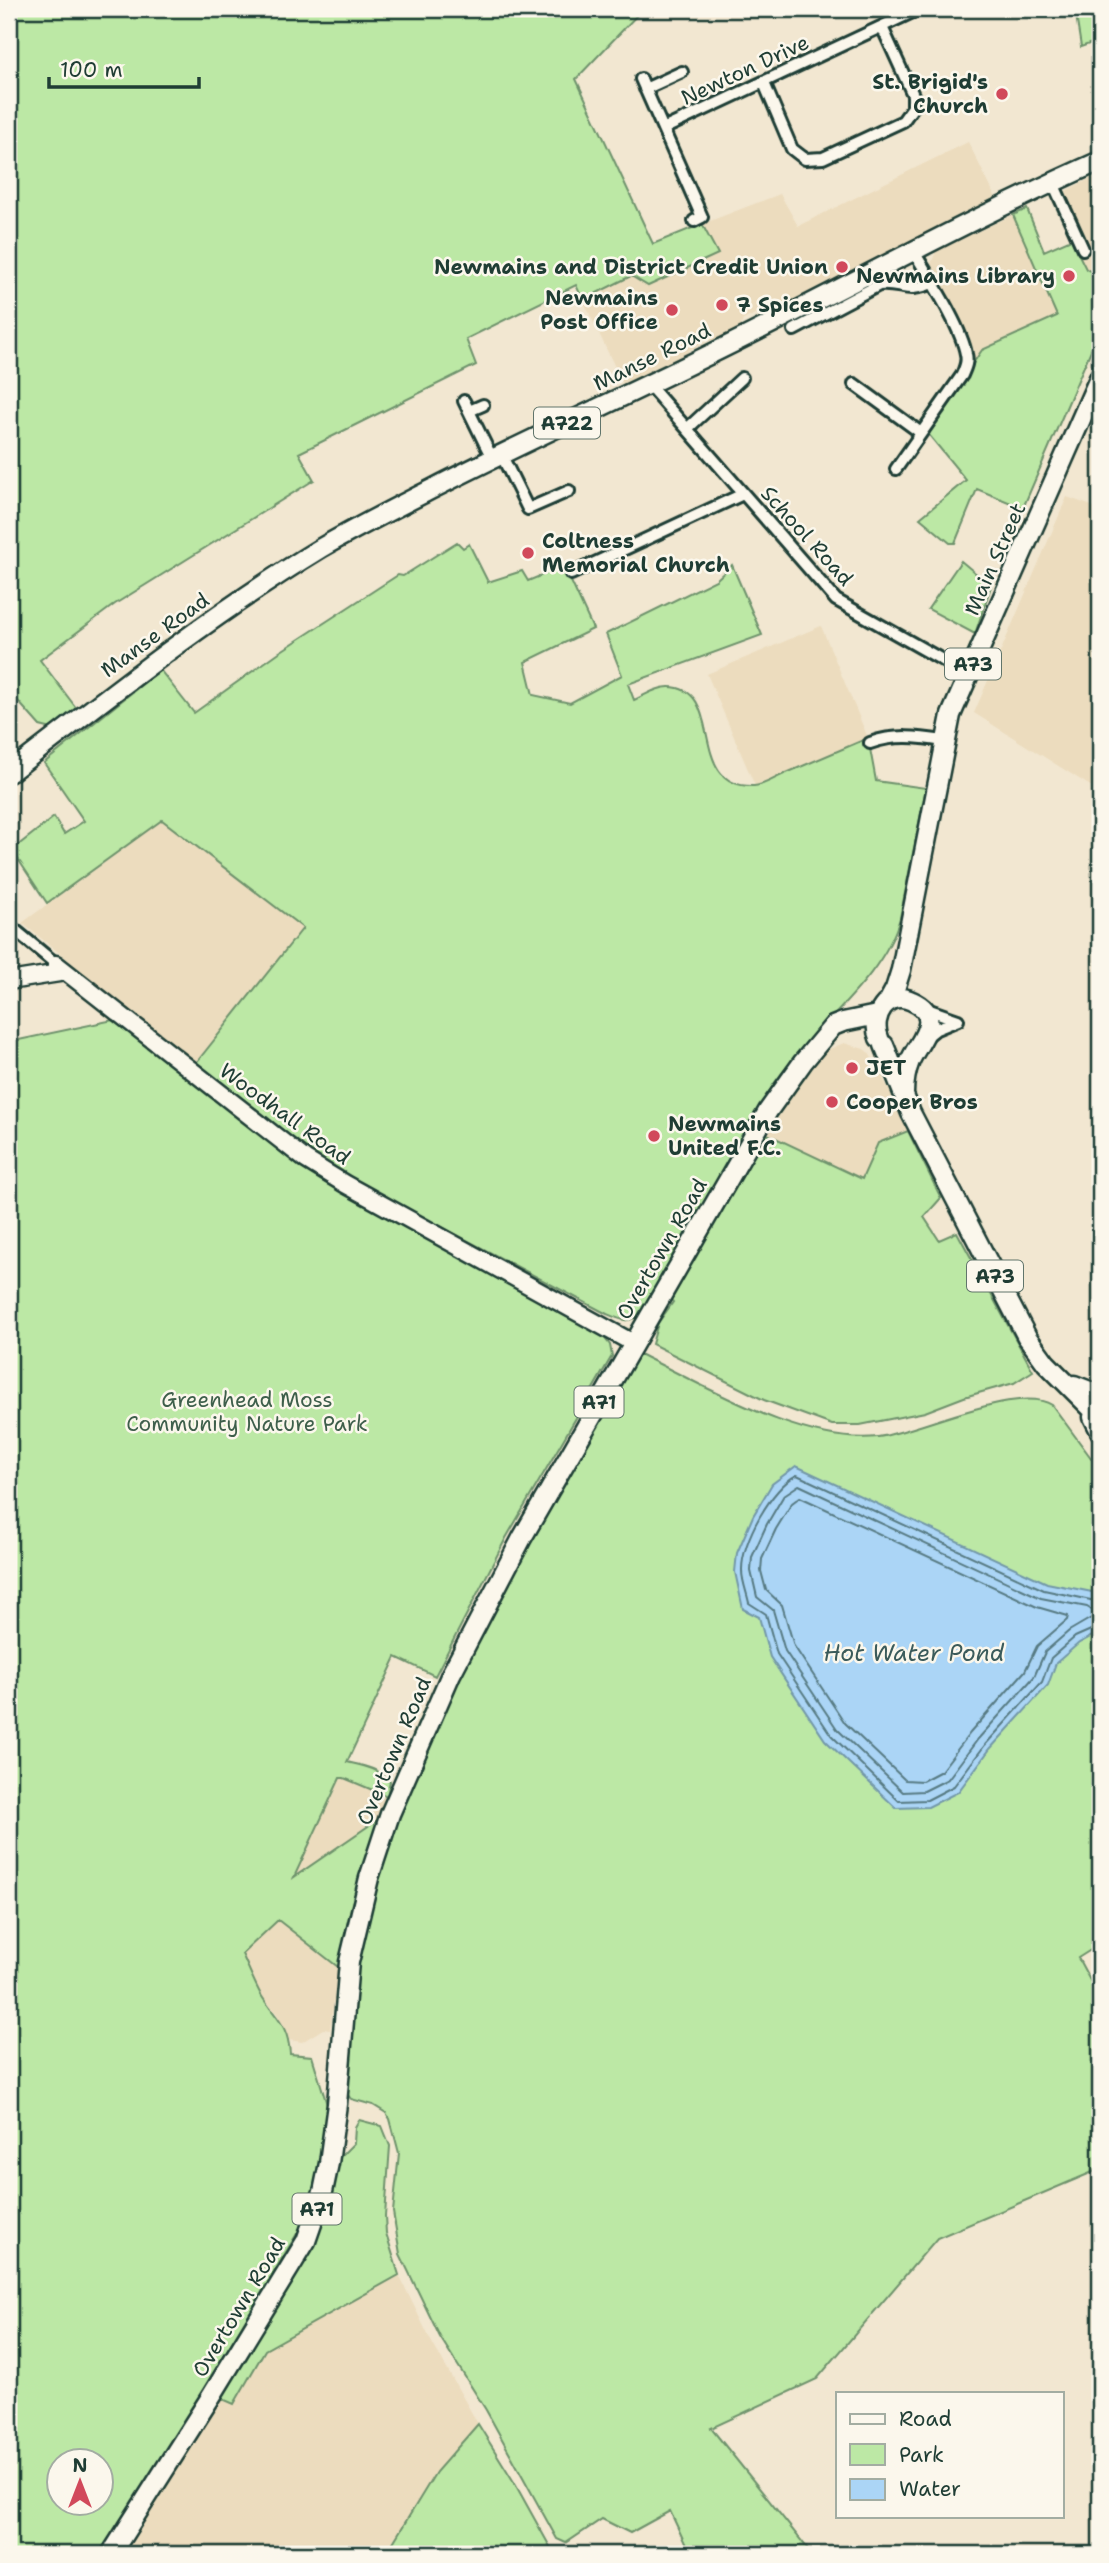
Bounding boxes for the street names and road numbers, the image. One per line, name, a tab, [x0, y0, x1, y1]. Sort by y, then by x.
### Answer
street label: Newton Drive	[676, 28, 814, 112]
street label: Manse Road	[588, 316, 716, 398]
road number: A722	[534, 408, 600, 438]
street label: School Road	[754, 480, 860, 592]
street label: Main Street	[958, 498, 1032, 620]
street label: Manse Road	[95, 586, 215, 684]
road number: A73	[945, 649, 1001, 680]
street label: Woodhall Road	[214, 1057, 356, 1171]
street label: Overtown Road	[610, 1173, 714, 1325]
road number: A73	[967, 1260, 1023, 1292]
road number: A71	[574, 1386, 624, 1418]
street label: Overtown Road	[350, 1672, 438, 1830]
road number: A71	[292, 2194, 342, 2224]
street label: Overtown Road	[186, 2232, 292, 2382]

